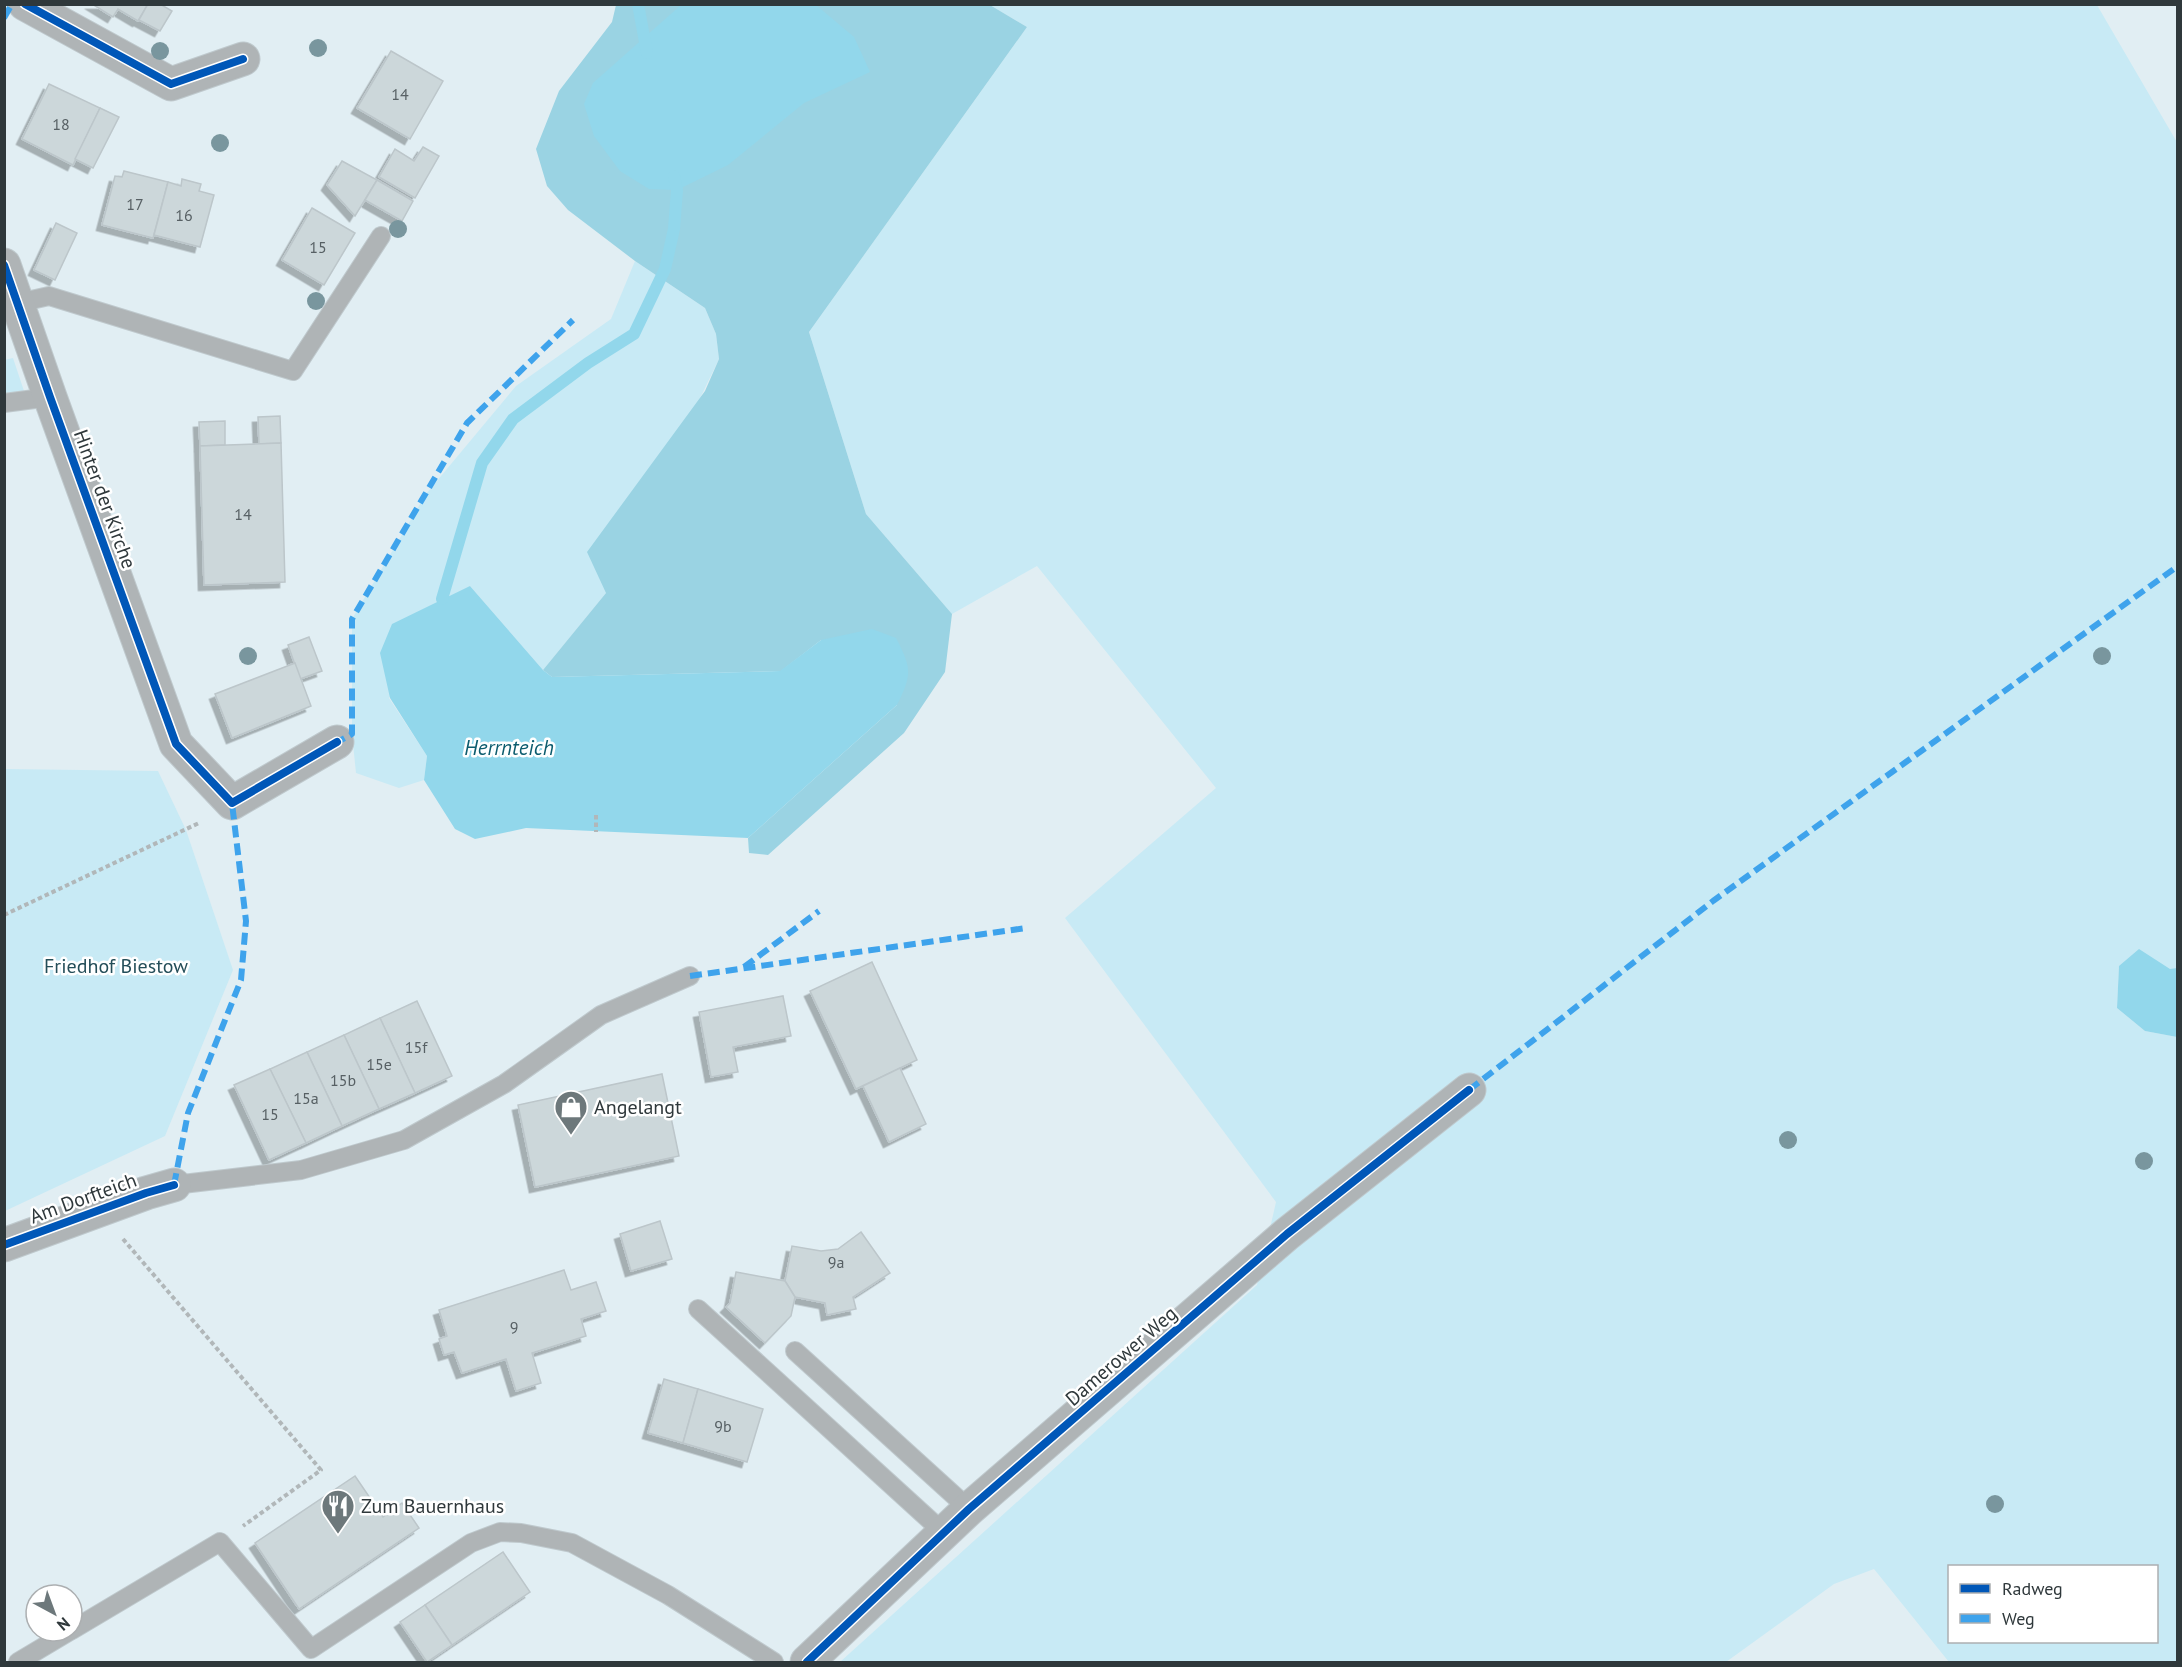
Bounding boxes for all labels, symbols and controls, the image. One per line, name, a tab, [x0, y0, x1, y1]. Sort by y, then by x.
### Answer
house number: 14	[391, 84, 409, 104]
house number: 18	[52, 114, 70, 134]
house number: 17	[126, 194, 144, 214]
house number: 16	[175, 205, 193, 225]
house number: 15	[309, 237, 327, 257]
street label: Hinter der Kirche	[68, 426, 142, 572]
house number: 14	[234, 504, 252, 524]
water label: Herrnteich	[464, 734, 554, 761]
park label: Friedhof Biestow	[44, 953, 188, 979]
house number: 15f	[405, 1037, 428, 1057]
house number: 15e	[366, 1054, 392, 1074]
house number: 15b	[330, 1070, 356, 1090]
house number: 15a	[293, 1088, 319, 1108]
shop icon: Angelangt	[553, 1089, 589, 1136]
place label: Angelangt	[594, 1094, 682, 1120]
house number: 15	[261, 1104, 279, 1124]
street label: Am Dorfteich	[26, 1167, 140, 1229]
house number: 9a	[828, 1252, 844, 1272]
street label: Damerower Weg	[1060, 1300, 1182, 1412]
house number: 9	[510, 1317, 518, 1337]
house number: 9b	[714, 1416, 732, 1436]
restaurant icon: Zum Bauernhaus	[320, 1488, 356, 1535]
place label: Zum Bauernhaus	[361, 1493, 504, 1519]
legend	[1948, 1565, 2158, 1643]
text: Radweg	[2002, 1577, 2063, 1600]
north arrow	[24, 1583, 84, 1643]
text: Weg	[2002, 1607, 2035, 1630]
text: N	[53, 1613, 74, 1635]

